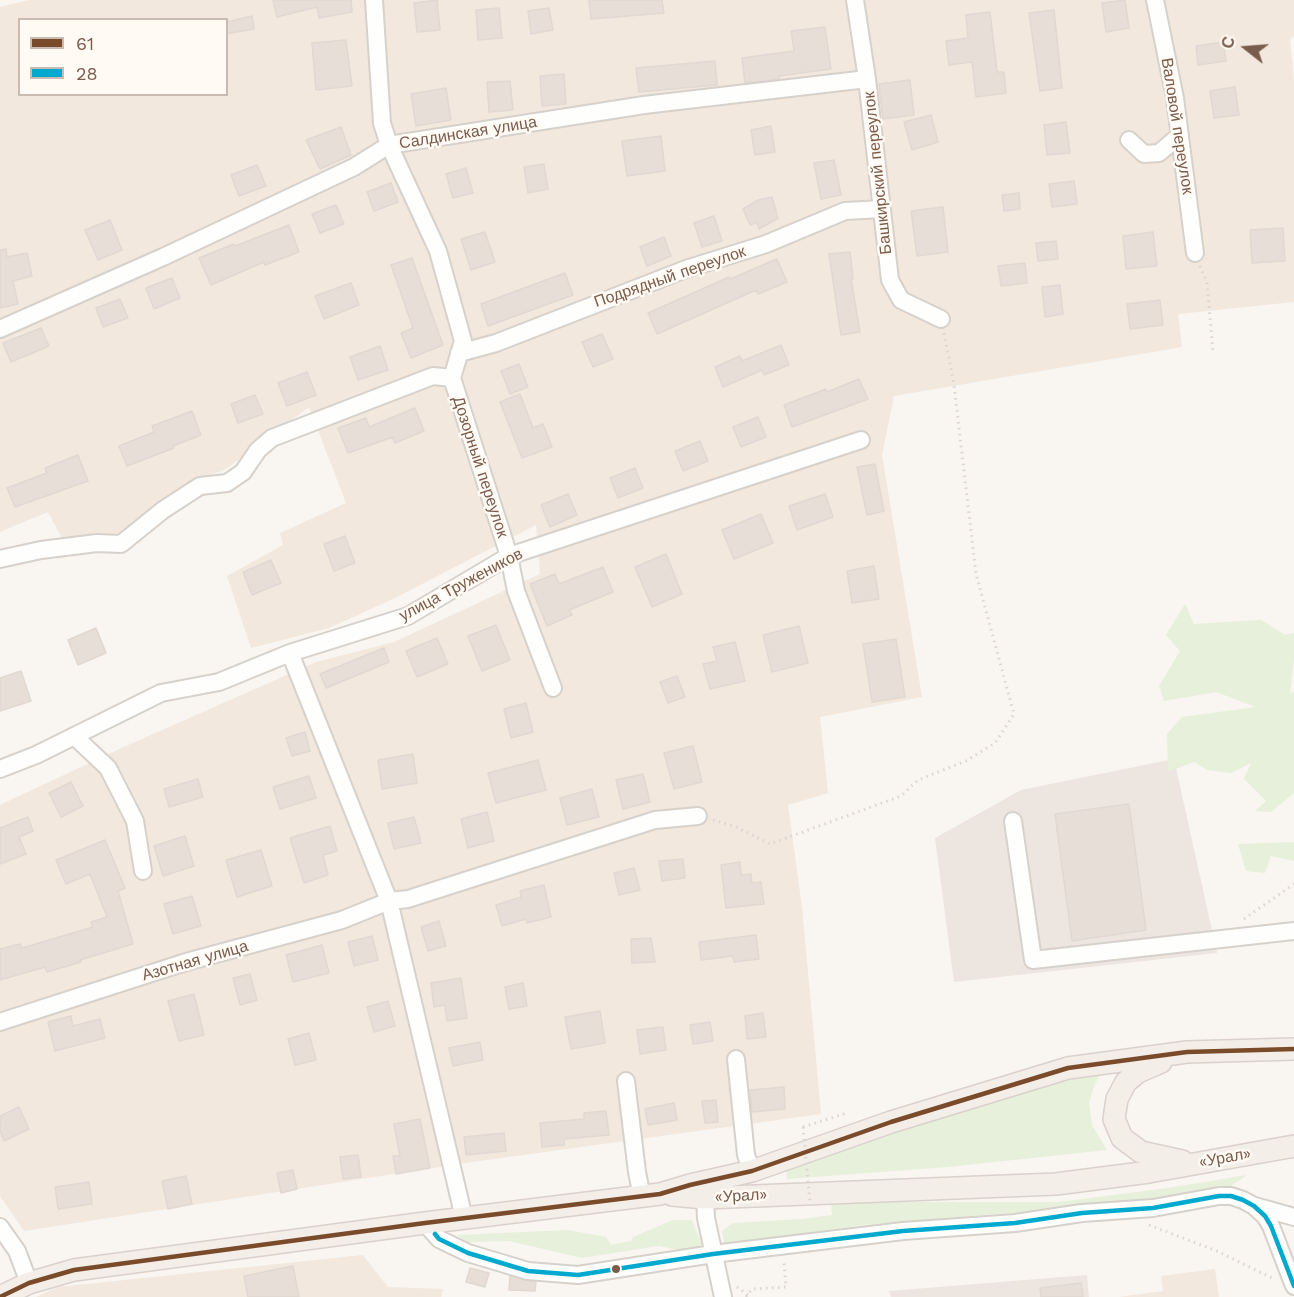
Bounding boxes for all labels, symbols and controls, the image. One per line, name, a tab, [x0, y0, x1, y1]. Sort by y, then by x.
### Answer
legend	[18, 18, 228, 96]
north arrow	[1216, 18, 1276, 78]
text: 61	[76, 33, 94, 54]
text: С	[1218, 34, 1239, 51]
street label: Валовой переулок	[1157, 56, 1197, 196]
text: 28	[76, 63, 98, 84]
street label: Башкирский переулок	[860, 91, 896, 255]
street label: Салдинская улица	[398, 113, 538, 153]
street label: Подрядный переулок	[592, 242, 748, 312]
street label: Дозорный переулок	[448, 394, 512, 540]
street label: улица Тружеников	[396, 544, 526, 626]
street label: Азотная улица	[140, 937, 250, 985]
street label: «Урал»	[1198, 1144, 1252, 1172]
street label: «Урал»	[714, 1185, 768, 1207]
unlabelled marker	[610, 1263, 622, 1275]

